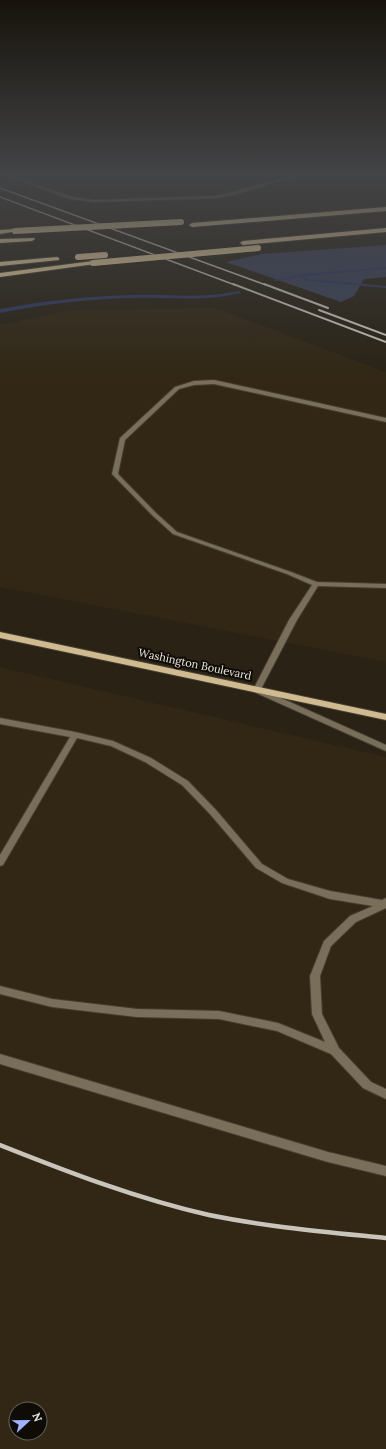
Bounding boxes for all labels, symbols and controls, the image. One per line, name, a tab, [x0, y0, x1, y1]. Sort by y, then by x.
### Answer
street label: Washington Boulevard	[137, 645, 253, 683]
north arrow	[8, 1401, 48, 1441]
text: N	[29, 1411, 46, 1424]

